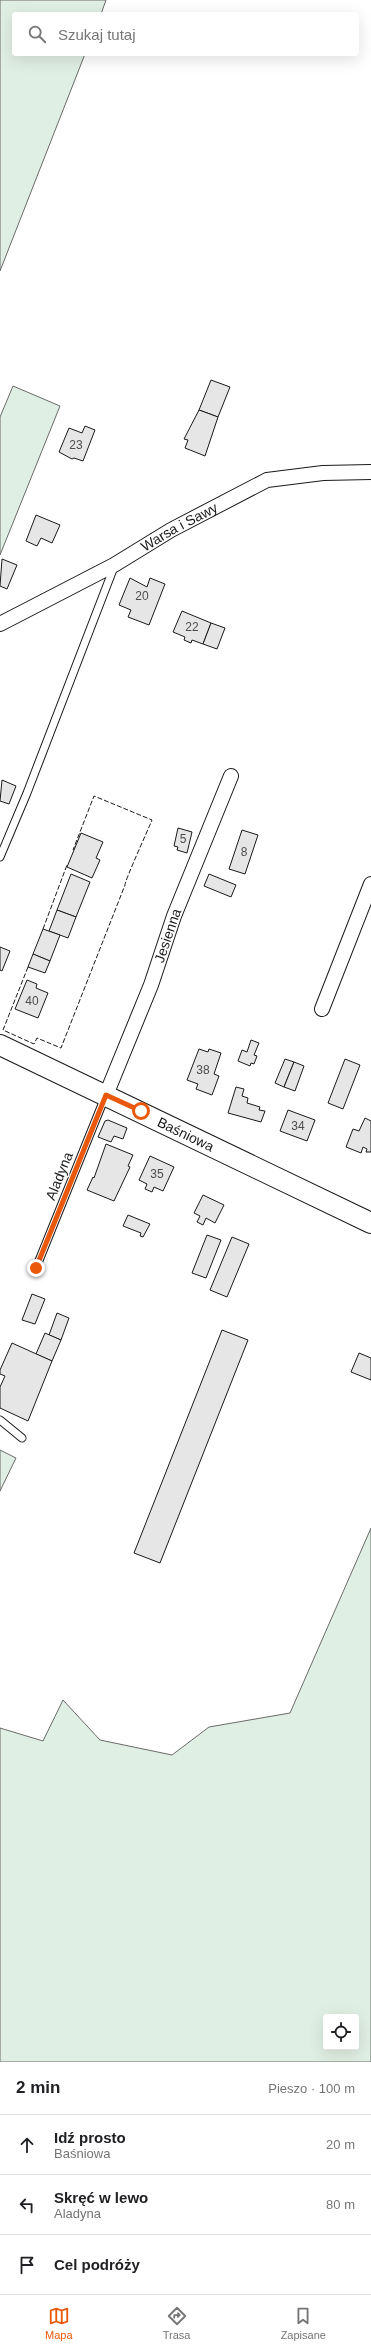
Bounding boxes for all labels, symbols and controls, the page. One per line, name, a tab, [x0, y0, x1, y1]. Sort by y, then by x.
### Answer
search box	[12, 12, 359, 56]
icon: search	[26, 23, 48, 45]
text: Szukaj tutaj	[58, 26, 136, 43]
house number: 23	[69, 438, 83, 452]
street label: Warsa i Sawy	[138, 499, 220, 555]
house number: 20	[135, 589, 149, 603]
house number: 22	[185, 620, 199, 634]
house number: 5	[180, 832, 187, 846]
house number: 8	[241, 845, 248, 859]
street label: Jesienna	[151, 906, 184, 965]
house number: 40	[25, 994, 39, 1008]
house number: 38	[196, 1063, 210, 1077]
route start	[132, 1102, 150, 1120]
street label: Baśniowa	[155, 1114, 217, 1155]
house number: 34	[291, 1119, 305, 1133]
street label: Aladyna	[42, 1149, 76, 1202]
house number: 35	[150, 1167, 164, 1181]
route end	[27, 1259, 45, 1277]
map controls	[323, 2014, 359, 2050]
button: locate	[323, 2014, 359, 2050]
text: 2 min	[16, 2078, 60, 2097]
text: Pieszo · 100 m	[268, 2081, 355, 2096]
text: Idź prosto	[54, 2129, 126, 2146]
icon: ahead	[16, 2134, 38, 2156]
text: 20 m	[326, 2137, 355, 2152]
text: Baśniowa	[54, 2146, 110, 2161]
text: Skręć w lewo	[54, 2189, 148, 2206]
icon: left	[16, 2194, 38, 2216]
text: 80 m	[326, 2197, 355, 2212]
text: Aladyna	[54, 2206, 101, 2221]
icon: arrive	[16, 2254, 38, 2276]
text: Cel podróży	[54, 2256, 140, 2273]
tab: Mapa	[45, 2305, 73, 2341]
tab: Trasa	[163, 2305, 190, 2341]
tab: Zapisane	[281, 2305, 326, 2341]

